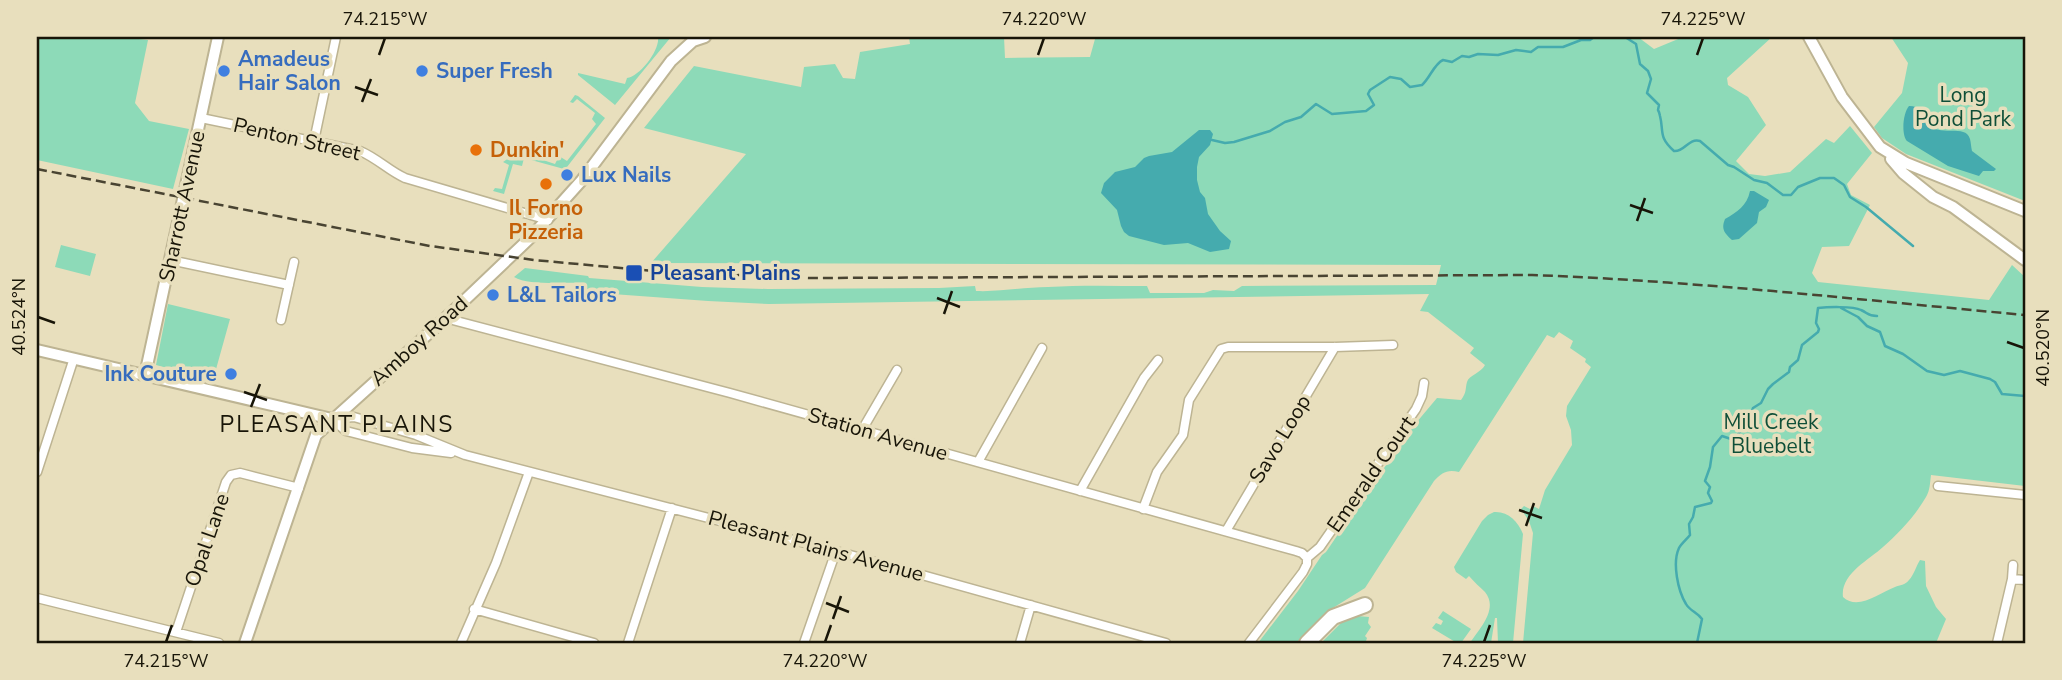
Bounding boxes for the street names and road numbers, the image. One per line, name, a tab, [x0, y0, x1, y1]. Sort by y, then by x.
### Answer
street label: Penton Street	[231, 111, 364, 167]
street label: Sharrott Avenue	[152, 128, 212, 284]
street label: Amboy Road	[364, 290, 474, 392]
street label: Savo Loop	[1243, 390, 1317, 488]
street label: Station Avenue	[805, 401, 951, 467]
street label: Emerald Court	[1321, 410, 1422, 538]
street label: Opal Lane	[178, 490, 236, 590]
street label: Pleasant Plains Avenue	[705, 504, 927, 588]

